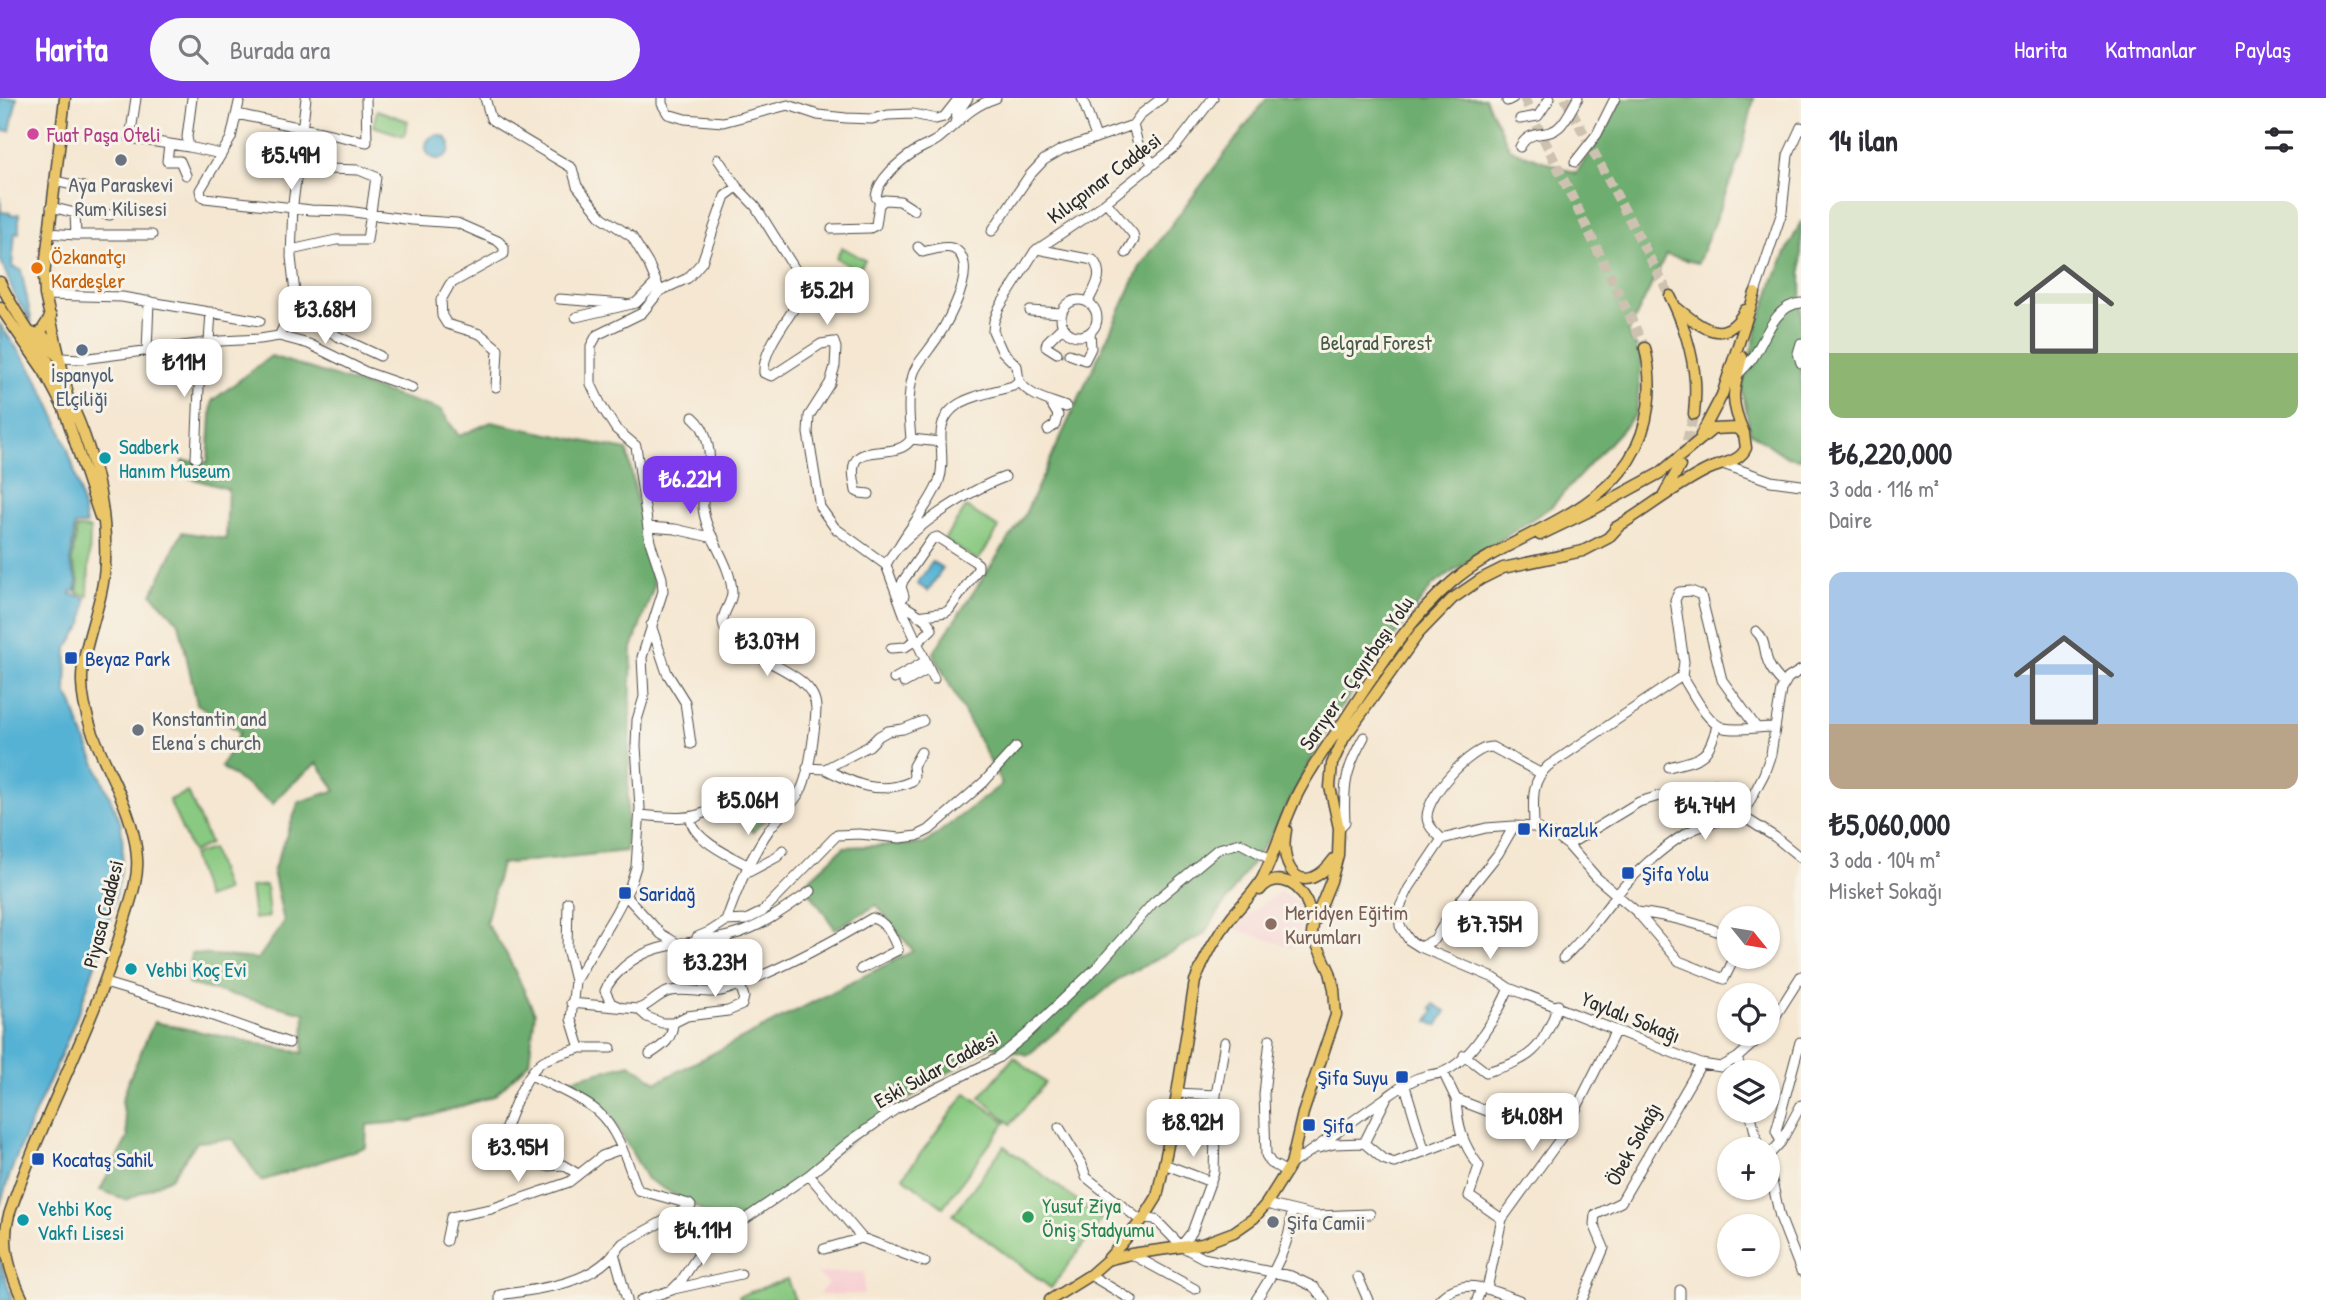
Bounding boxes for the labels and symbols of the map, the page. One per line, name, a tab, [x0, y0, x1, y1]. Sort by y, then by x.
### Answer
place label: Fuat Paşa Oteli	[46, 120, 161, 149]
marker: Fuat Paşa Oteli	[25, 126, 41, 142]
street label: Kılıçpınar Caddesi	[1041, 126, 1167, 230]
pin: ₺5.49M	[234, 132, 348, 192]
marker: Aya Paraskevi Rum Kilisesi	[113, 152, 129, 168]
place label: Aya Paraskevi Rum Kilisesi	[68, 170, 174, 223]
place label: Özkanatçı Kardeşler	[51, 242, 126, 295]
marker: Özkanatçı Kardeşler	[29, 260, 45, 276]
pin: ₺5.2M	[778, 268, 876, 327]
pin: ₺3.68M	[268, 286, 382, 346]
park label: Belgrad Forest	[1320, 328, 1432, 357]
pin: ₺11M	[143, 340, 225, 399]
marker: İspanyol Elçiliği	[74, 342, 90, 358]
place label: İspanyol Elçiliği	[51, 360, 114, 413]
place label: Sadberk Hanım Museum	[119, 432, 230, 485]
marker: Sadberk Hanım Museum	[97, 450, 113, 466]
pin: ₺6.22M	[633, 456, 747, 516]
street label: Sarıyer - Çayırbaşı Yolu	[1292, 590, 1420, 756]
pin: ₺3.07M	[710, 618, 824, 678]
place label: Beyaz Park	[85, 644, 170, 673]
marker: Beyaz Park	[63, 650, 79, 666]
place label: Konstantin and Elena’s church	[152, 704, 266, 757]
marker: Konstantin and Elena’s church	[130, 722, 146, 738]
pin: ₺5.06M	[691, 778, 805, 837]
pin: ₺4.74M	[1648, 782, 1762, 842]
place label: Kirazlık	[1538, 815, 1598, 844]
marker: Kirazlık	[1516, 821, 1532, 837]
street label: Piyasa Caddesi	[76, 857, 130, 971]
place label: Şifa Yolu	[1642, 859, 1709, 888]
marker: Şifa Yolu	[1620, 865, 1636, 881]
place label: Saridağ	[639, 879, 695, 908]
marker: Saridağ	[617, 885, 633, 901]
place label: Meridyen Eğitim Kurumları	[1285, 898, 1408, 951]
pin: ₺7.75M	[1433, 902, 1547, 961]
north arrow	[1717, 906, 1780, 970]
marker: Meridyen Eğitim Kurumları	[1263, 916, 1279, 932]
pin: ₺3.23M	[658, 940, 772, 999]
place label: Vehbi Koç Evi	[145, 955, 247, 984]
marker: Vehbi Koç Evi	[123, 961, 139, 977]
street label: Yaylalı Sokağı	[1577, 984, 1685, 1050]
street label: Eski Sular Caddesi	[869, 1023, 1003, 1115]
place label: Şifa Suyu	[1318, 1063, 1389, 1092]
marker: Şifa Suyu	[1394, 1069, 1410, 1085]
pin: ₺4.08M	[1475, 1094, 1589, 1153]
street label: Öbek Sokağı	[1598, 1097, 1668, 1191]
pin: ₺8.92M	[1136, 1100, 1250, 1159]
place label: Şifa	[1323, 1111, 1353, 1140]
marker: Şifa	[1301, 1117, 1317, 1133]
pin: ₺3.95M	[461, 1124, 575, 1184]
place label: Kocataş Sahil	[52, 1145, 154, 1174]
marker: Kocataş Sahil	[30, 1151, 46, 1167]
place label: Yusuf Ziya Öniş Stadyumu	[1042, 1191, 1155, 1244]
place label: Vehbi Koç Vakfı Lisesi	[37, 1194, 125, 1247]
pin: ₺4.11M	[646, 1208, 760, 1267]
place label: Şifa Camii	[1287, 1208, 1365, 1237]
marker: Yusuf Ziya Öniş Stadyumu	[1020, 1209, 1036, 1225]
marker: Vehbi Koç Vakfı Lisesi	[15, 1212, 31, 1228]
marker: Şifa Camii	[1265, 1214, 1281, 1230]

